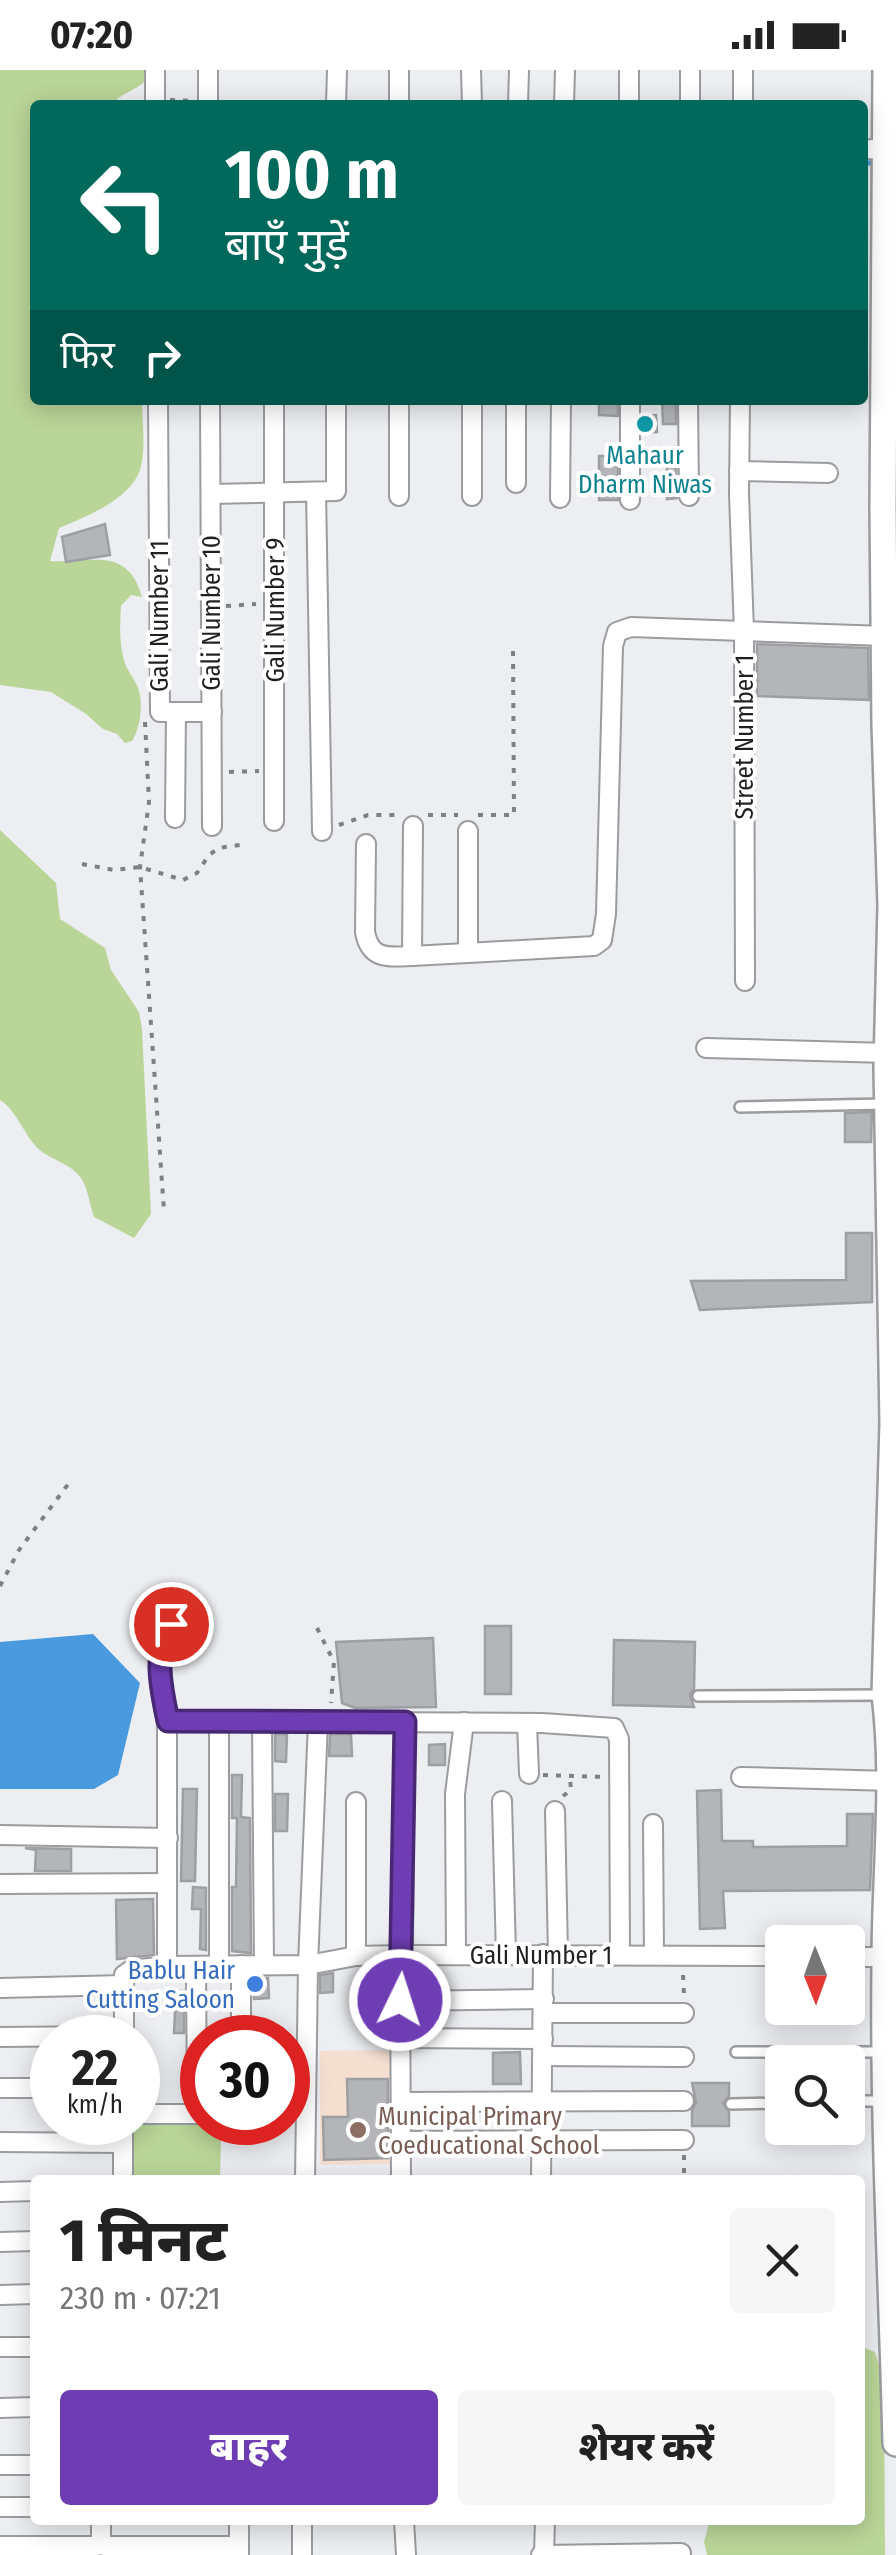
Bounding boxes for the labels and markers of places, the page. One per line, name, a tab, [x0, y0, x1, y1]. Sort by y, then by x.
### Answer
marker: Mahaur Dharm Niwas	[634, 413, 656, 435]
place label: Mahaur Dharm Niwas	[578, 441, 712, 500]
pin	[129, 1582, 214, 1667]
place label: Bablu Hair Cutting Saloon	[86, 1956, 235, 2015]
marker: Bablu Hair Cutting Saloon	[244, 1973, 266, 1995]
place label: Municipal Primary Coeducational School	[378, 2102, 600, 2161]
marker: Municipal Primary Coeducational School	[347, 2119, 369, 2141]

